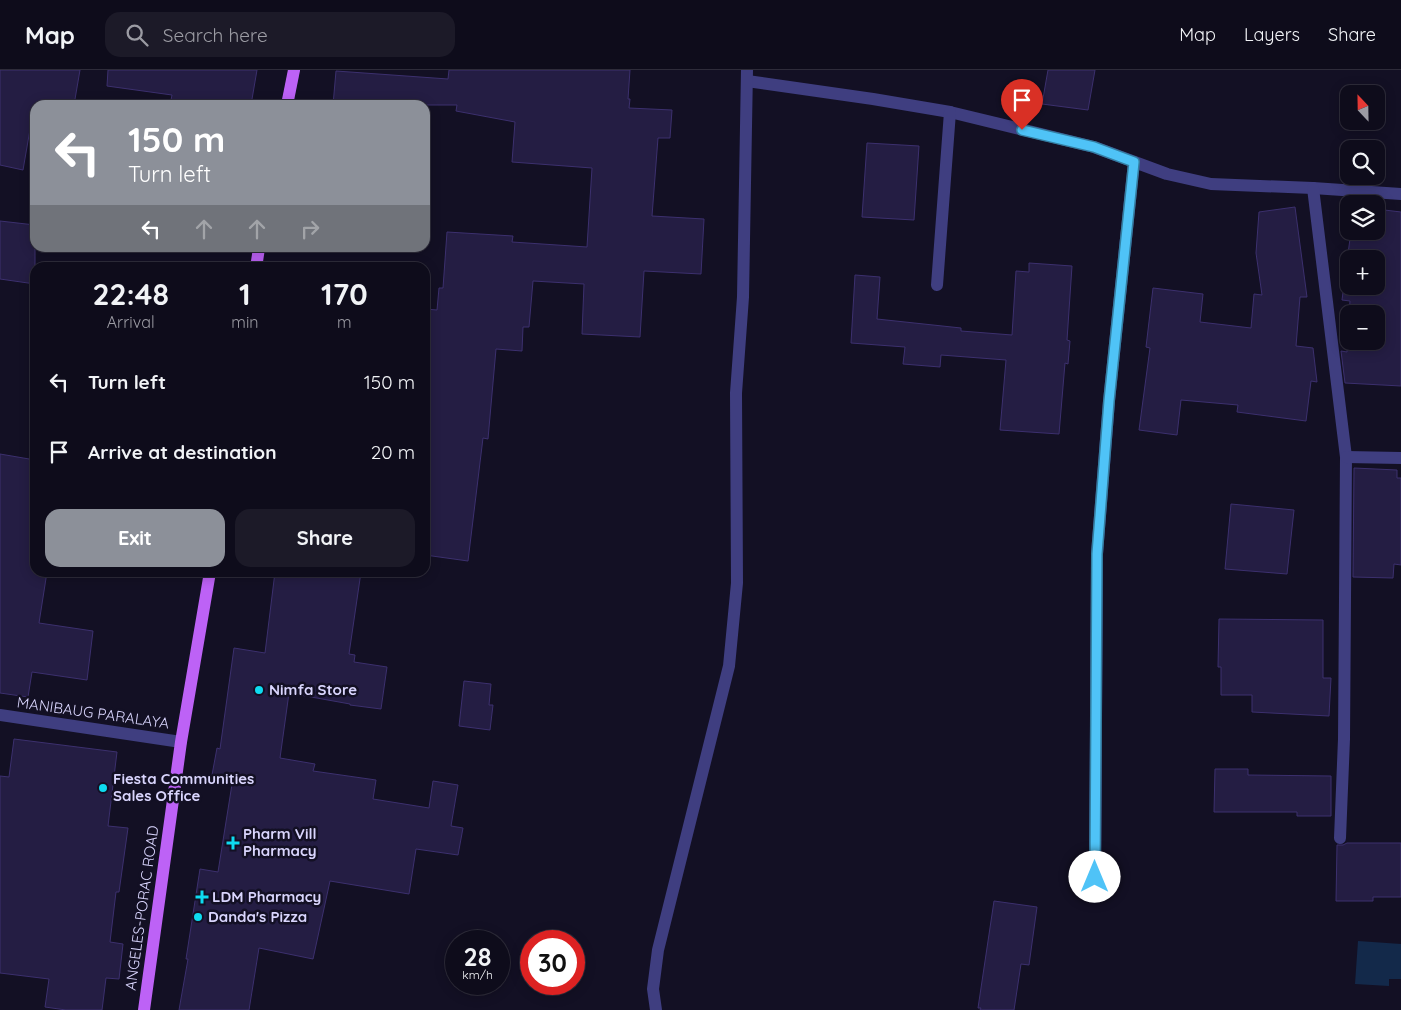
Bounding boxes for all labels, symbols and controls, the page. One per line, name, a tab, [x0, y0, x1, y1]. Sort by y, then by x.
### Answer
search box	[105, 12, 455, 57]
text: Map	[25, 20, 75, 50]
icon: search	[123, 21, 151, 49]
text: Search here	[163, 23, 268, 47]
text: Map	[1179, 23, 1216, 46]
text: Layers	[1244, 23, 1300, 46]
text: Share	[1328, 23, 1376, 46]
pin	[1001, 79, 1043, 130]
north arrow	[1340, 85, 1385, 130]
map controls	[1340, 85, 1385, 350]
icon: arrive	[1008, 86, 1036, 114]
text: 150 m	[128, 117, 225, 161]
icon: left	[45, 120, 110, 185]
button: search	[1340, 140, 1385, 185]
text: Turn left	[128, 160, 211, 188]
button: layers	[1340, 195, 1385, 240]
icon: left	[137, 215, 165, 243]
icon: ahead	[190, 215, 218, 243]
icon: ahead	[243, 215, 271, 243]
icon: right	[296, 215, 324, 243]
button: +	[1340, 250, 1385, 295]
text: 22:48	[92, 275, 169, 313]
text: 1	[239, 275, 251, 313]
text: 170	[321, 275, 368, 313]
button: −	[1340, 305, 1385, 350]
text: Arrival	[107, 312, 155, 332]
text: min	[231, 312, 259, 332]
text: m	[337, 312, 352, 332]
icon: left	[45, 368, 73, 396]
text: Turn left	[88, 370, 166, 394]
text: 150 m	[364, 370, 415, 394]
icon: arrive	[45, 438, 73, 466]
text: Arrive at destination	[88, 440, 277, 464]
text: 20 m	[371, 440, 415, 464]
button: Exit	[45, 509, 225, 567]
button: Share	[235, 509, 415, 567]
place label: Nimfa Store	[269, 680, 357, 699]
marker: Nimfa Store	[253, 684, 265, 696]
street label: MANIBAUG PARALAYA	[16, 692, 171, 733]
place label: Fiesta Communities Sales Office	[113, 769, 254, 805]
marker: Fiesta Communities Sales Office	[97, 782, 109, 794]
street label: ANGELES-PORAC ROAD	[121, 824, 163, 992]
place label: Pharm Vill Pharmacy	[243, 824, 317, 860]
marker: Pharm Vill Pharmacy	[227, 837, 239, 849]
position arrow	[1068, 850, 1120, 902]
place label: LDM Pharmacy	[212, 887, 321, 906]
marker: LDM Pharmacy	[196, 891, 208, 903]
place label: Danda's Pizza	[208, 907, 307, 926]
marker: Danda's Pizza	[192, 911, 204, 923]
speed limit sign: 30	[520, 930, 585, 995]
text: 28	[464, 941, 491, 972]
text: km/h	[462, 967, 493, 982]

